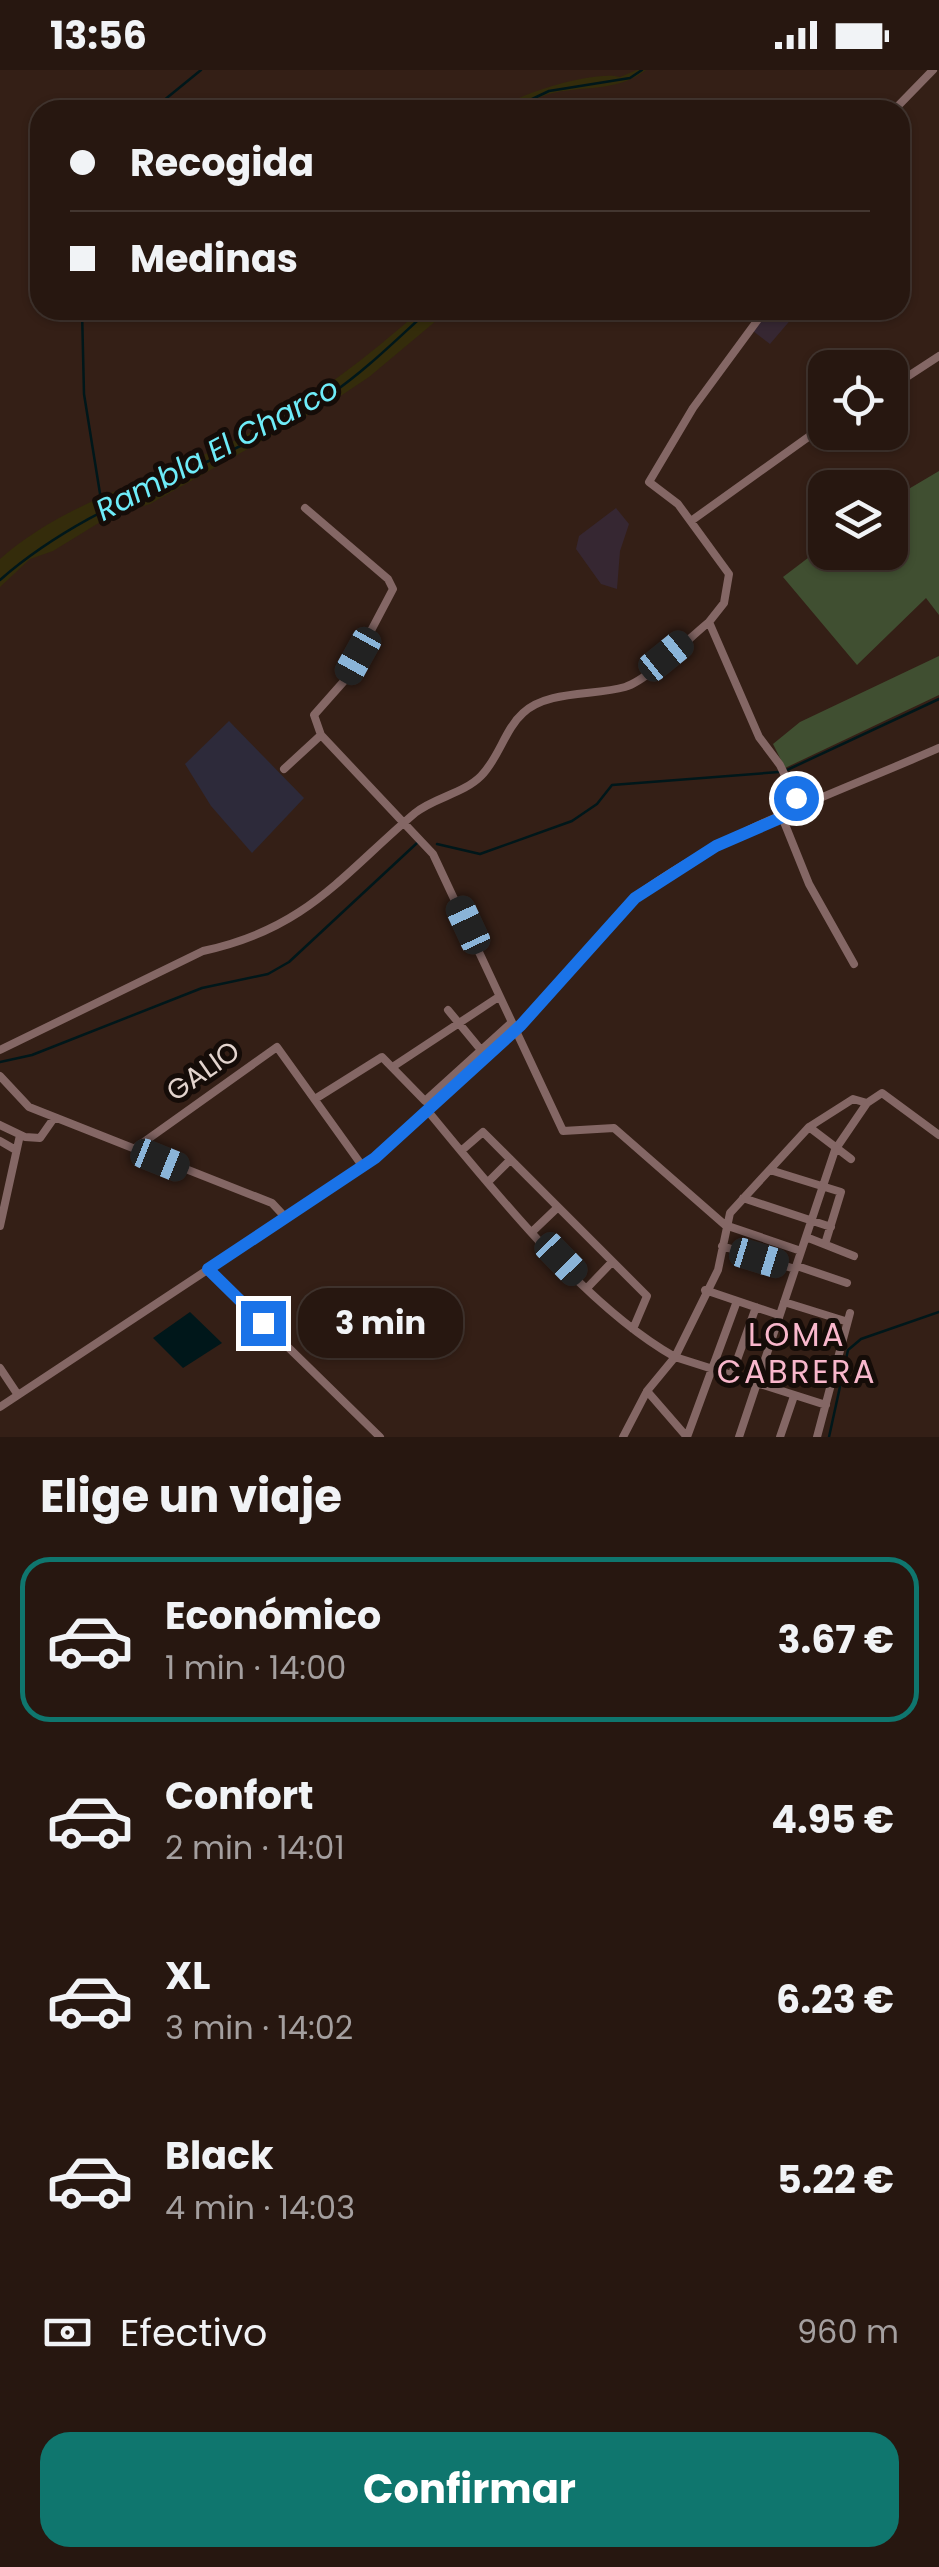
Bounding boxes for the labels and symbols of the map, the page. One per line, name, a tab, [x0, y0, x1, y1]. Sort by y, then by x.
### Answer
water label: Rambla El Charco	[88, 367, 346, 531]
car	[330, 622, 386, 690]
car	[633, 625, 699, 687]
route start	[774, 776, 819, 821]
car	[442, 891, 494, 959]
street label: GALIO	[158, 1032, 248, 1110]
car	[127, 1135, 193, 1185]
car	[529, 1227, 593, 1291]
car	[726, 1235, 792, 1281]
callout: 3 min	[298, 1288, 463, 1358]
route end	[241, 1301, 286, 1346]
district label: LOMA CABRERA	[717, 1312, 877, 1394]

